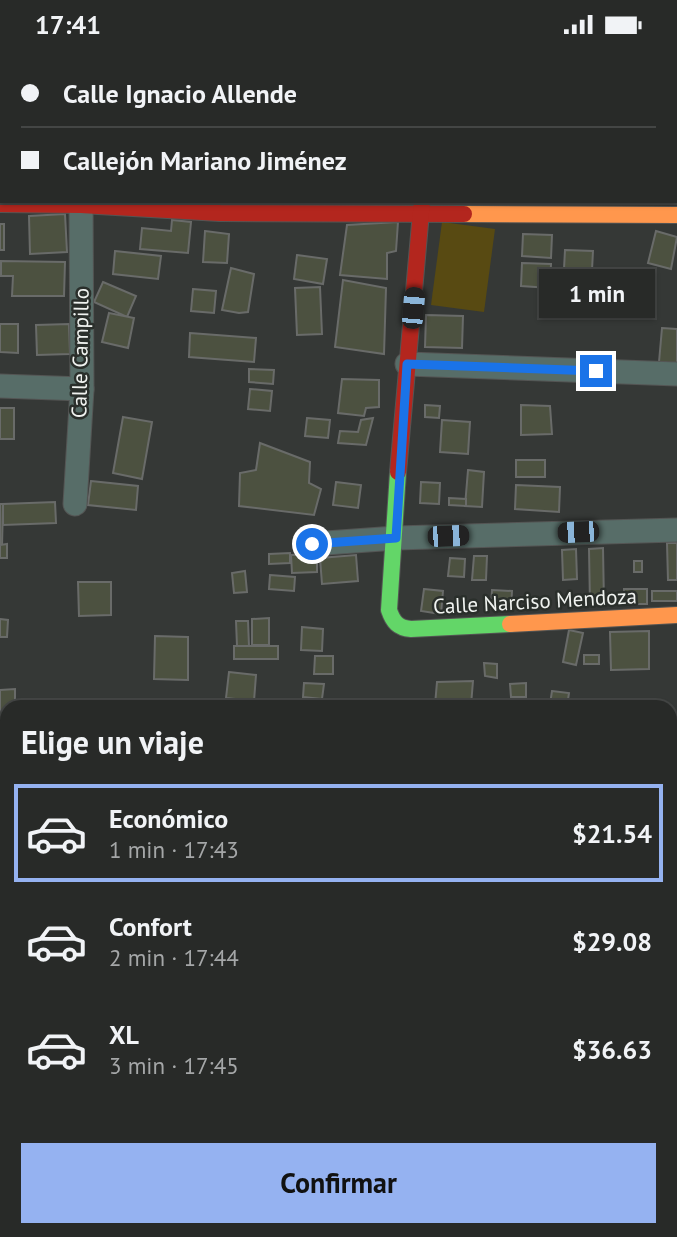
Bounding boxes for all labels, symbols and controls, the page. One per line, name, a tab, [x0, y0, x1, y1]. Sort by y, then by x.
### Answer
text: 17:41	[35, 8, 101, 41]
text: Calle Ignacio Allende	[63, 77, 297, 110]
text: Callejón Mariano Jiménez	[63, 144, 347, 177]
callout: 1 min	[538, 269, 654, 319]
text: 1 min	[569, 279, 625, 308]
car	[401, 286, 426, 330]
street label: Calle Campillo	[65, 288, 95, 418]
route end	[580, 355, 612, 387]
car	[557, 521, 600, 543]
car	[427, 525, 470, 547]
route start	[296, 528, 328, 560]
street label: Calle Narciso Mendoza	[432, 582, 638, 620]
text: Elige un viaje	[21, 721, 204, 763]
icon: car	[25, 802, 88, 865]
text: Económico	[109, 802, 228, 835]
text: $21.54	[572, 817, 652, 850]
text: 1 min · 17:43	[109, 835, 239, 864]
icon: car	[25, 910, 88, 973]
text: Confort	[109, 910, 192, 943]
text: $29.08	[572, 925, 652, 958]
text: 2 min · 17:44	[109, 943, 239, 972]
icon: car	[25, 1018, 88, 1081]
text: XL	[109, 1018, 139, 1051]
text: $36.63	[572, 1033, 652, 1066]
text: 3 min · 17:45	[109, 1051, 239, 1080]
button: Confirmar	[21, 1143, 656, 1223]

